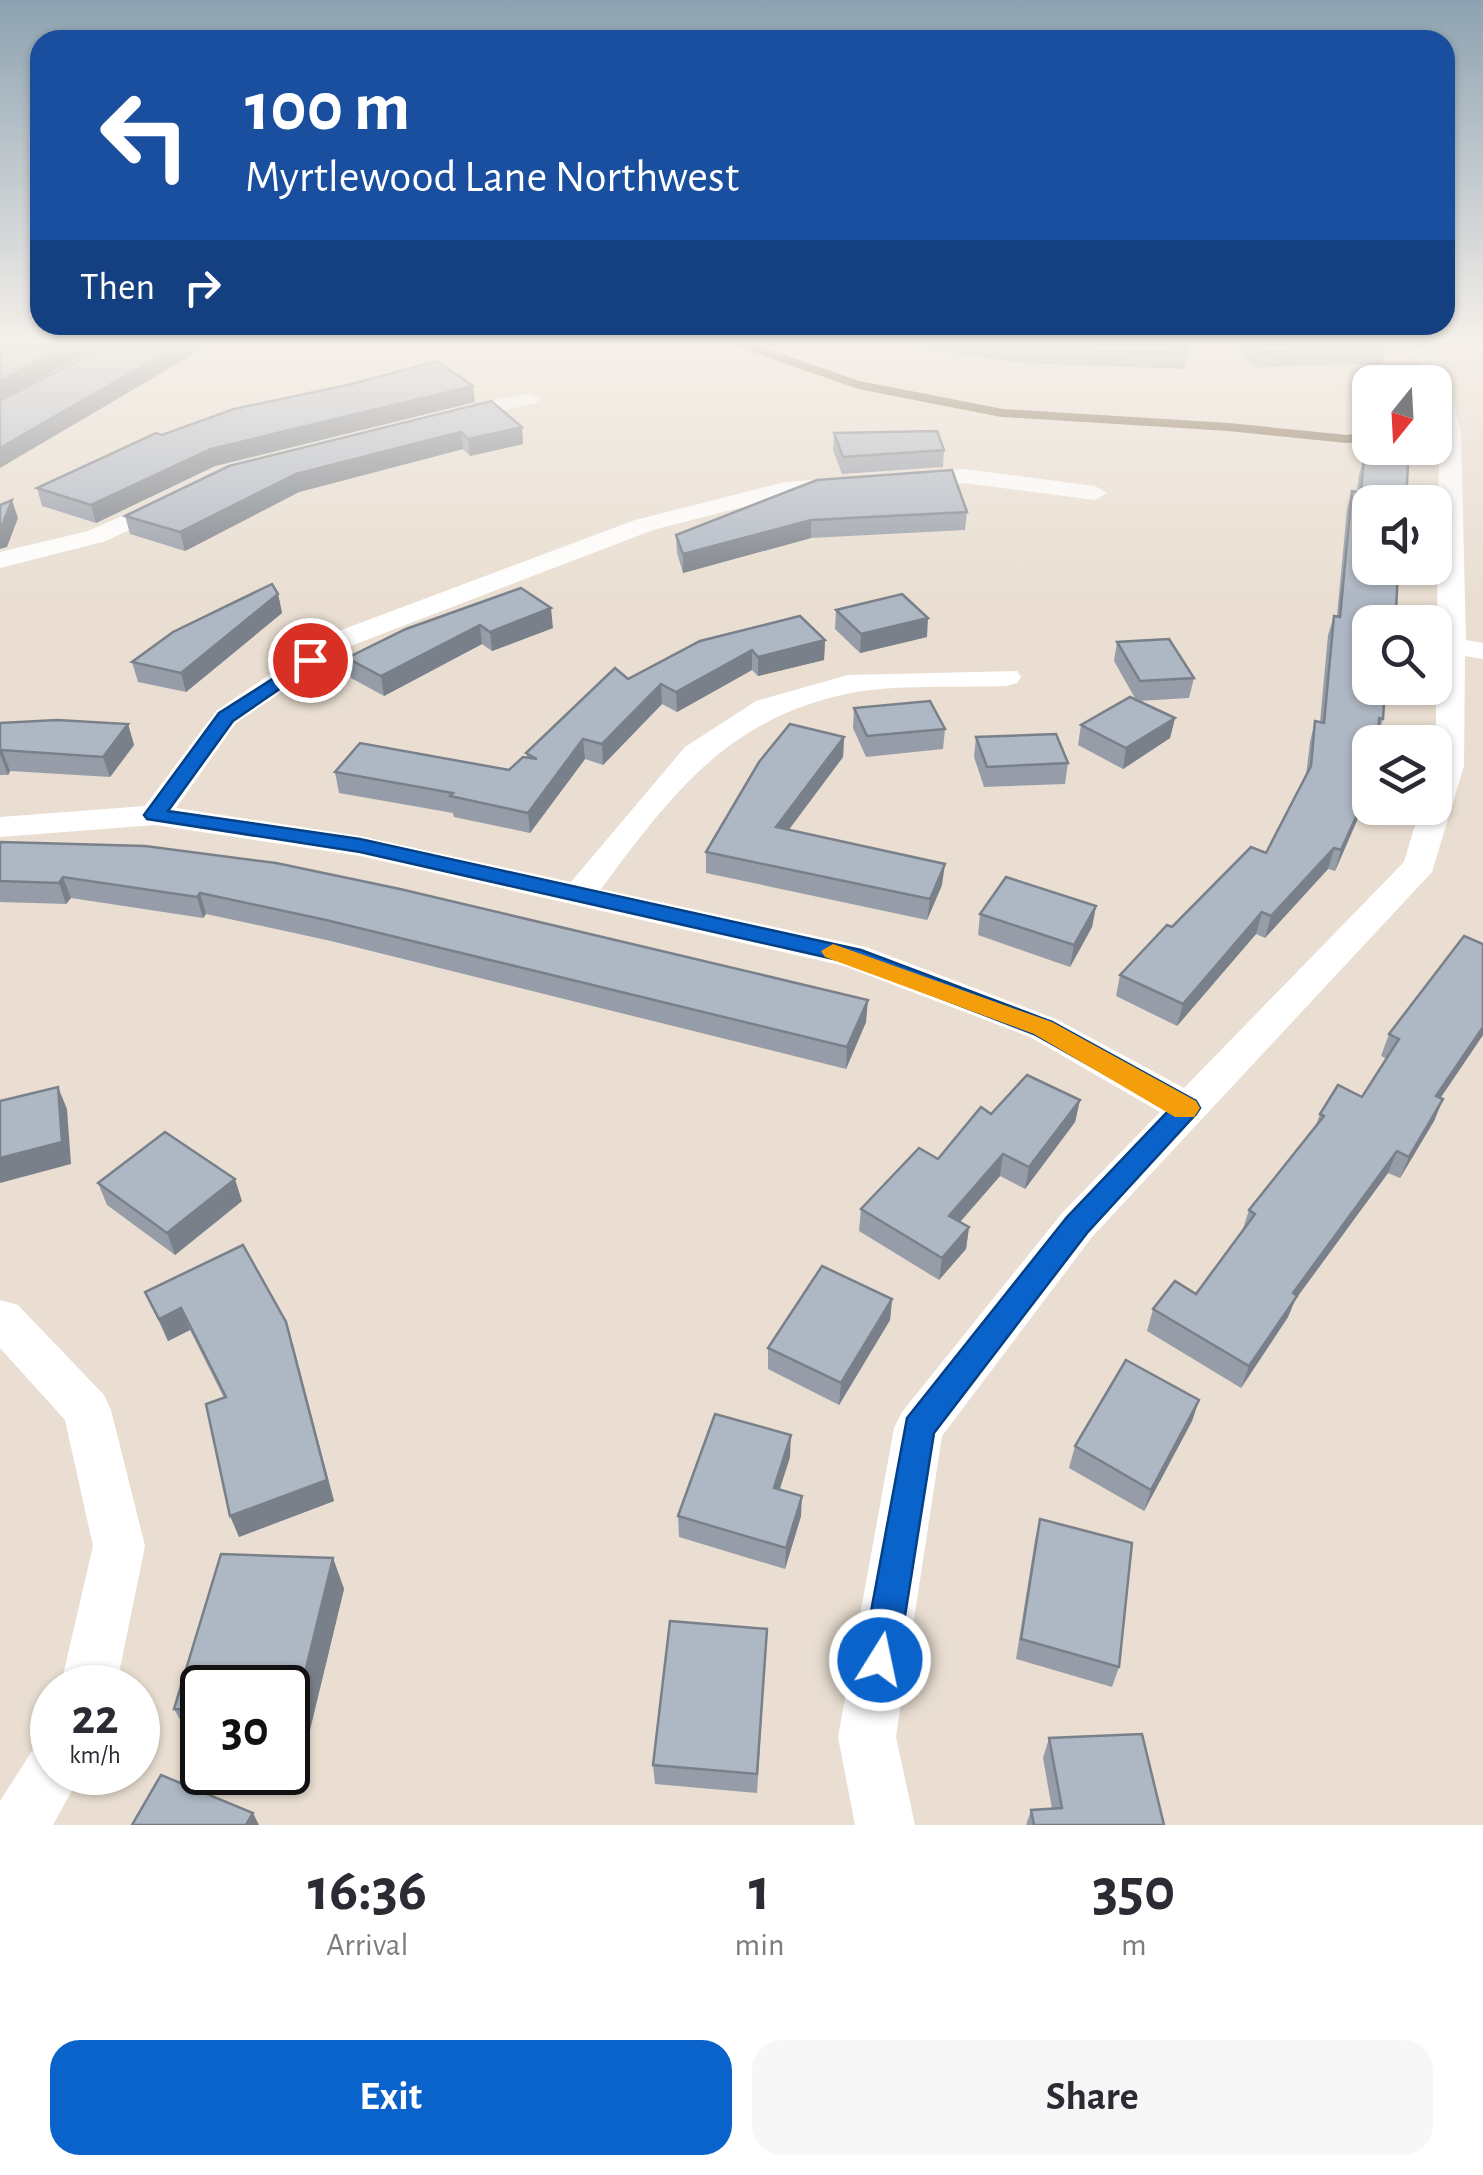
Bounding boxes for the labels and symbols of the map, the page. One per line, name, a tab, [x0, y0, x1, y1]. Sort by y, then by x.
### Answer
north arrow	[1352, 365, 1452, 465]
pin	[268, 618, 353, 703]
position arrow	[828, 1608, 932, 1712]
speed limit sign: 30	[180, 1665, 310, 1795]

